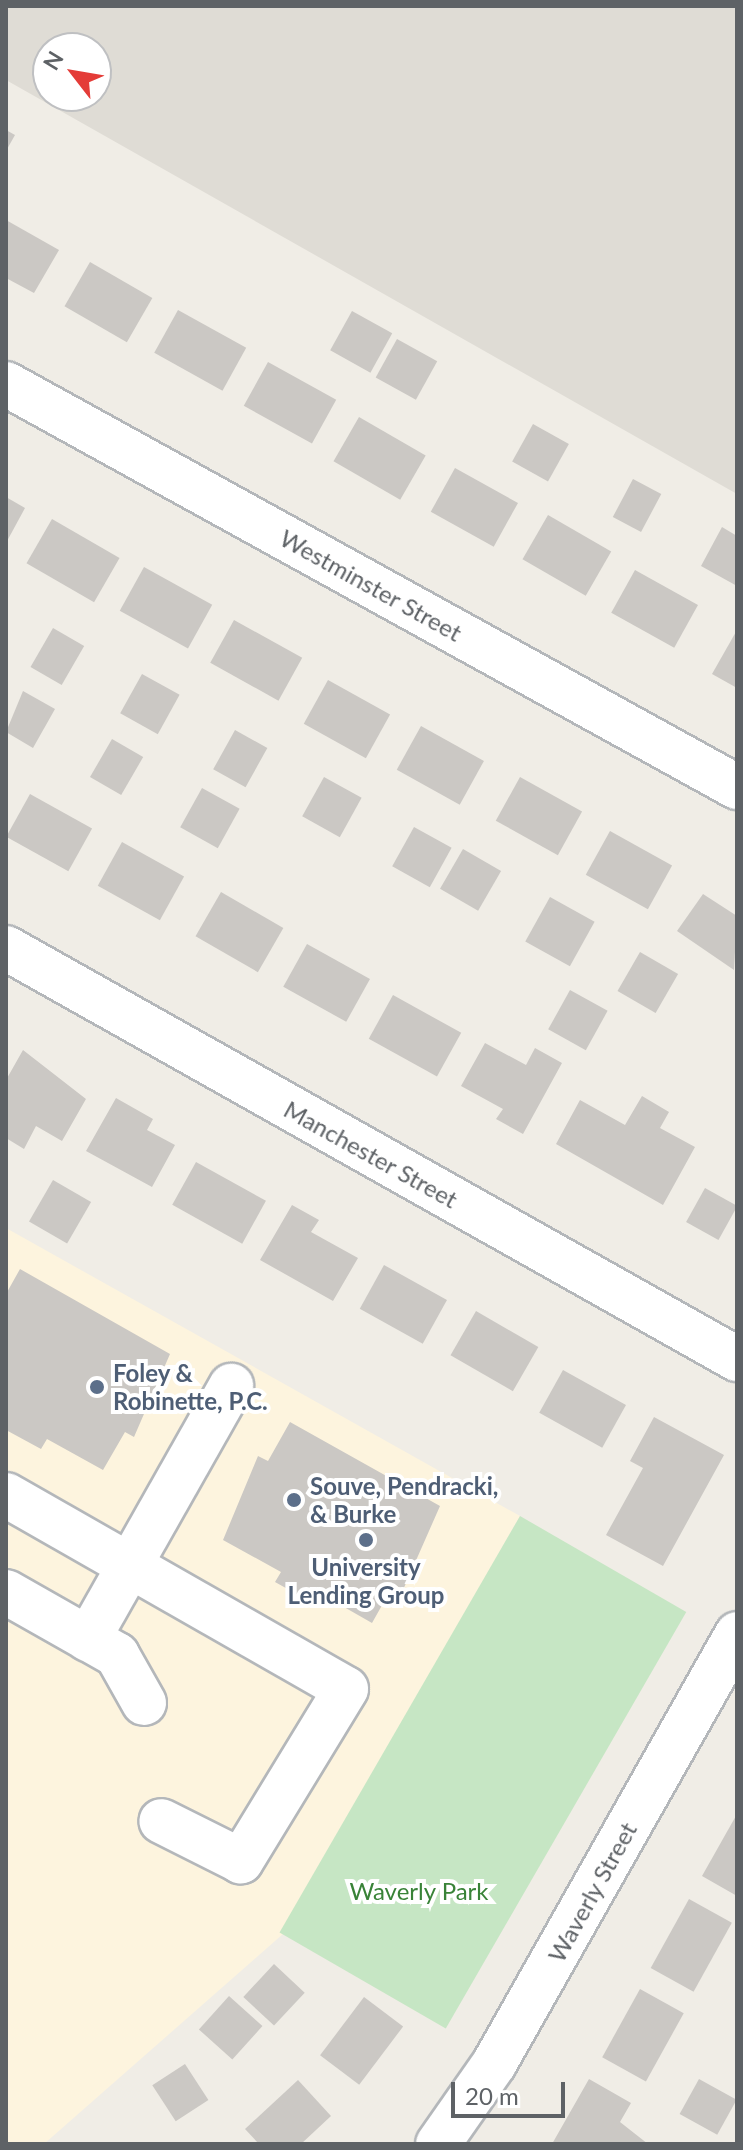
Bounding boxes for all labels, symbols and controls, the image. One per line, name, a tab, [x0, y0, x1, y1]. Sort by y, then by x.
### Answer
north arrow	[32, 32, 112, 112]
text: N	[37, 46, 69, 75]
street label: Westminster Street	[275, 523, 467, 647]
street label: Manchester Street	[279, 1094, 463, 1214]
place label: Foley & Robinette, P.C.	[113, 1359, 268, 1415]
marker: Foley & Robinette, P.C.	[88, 1378, 106, 1396]
place label: Souve, Pendracki, & Burke	[310, 1472, 498, 1528]
marker: Souve, Pendracki, & Burke	[285, 1491, 303, 1509]
marker: University Lending Group	[357, 1531, 375, 1549]
place label: University Lending Group	[288, 1553, 444, 1609]
street label: Waverly Street	[542, 1817, 642, 1967]
park label: Waverly Park	[349, 1877, 489, 1905]
scale bar	[455, 2066, 569, 2116]
text: 20 m	[465, 2081, 519, 2110]

